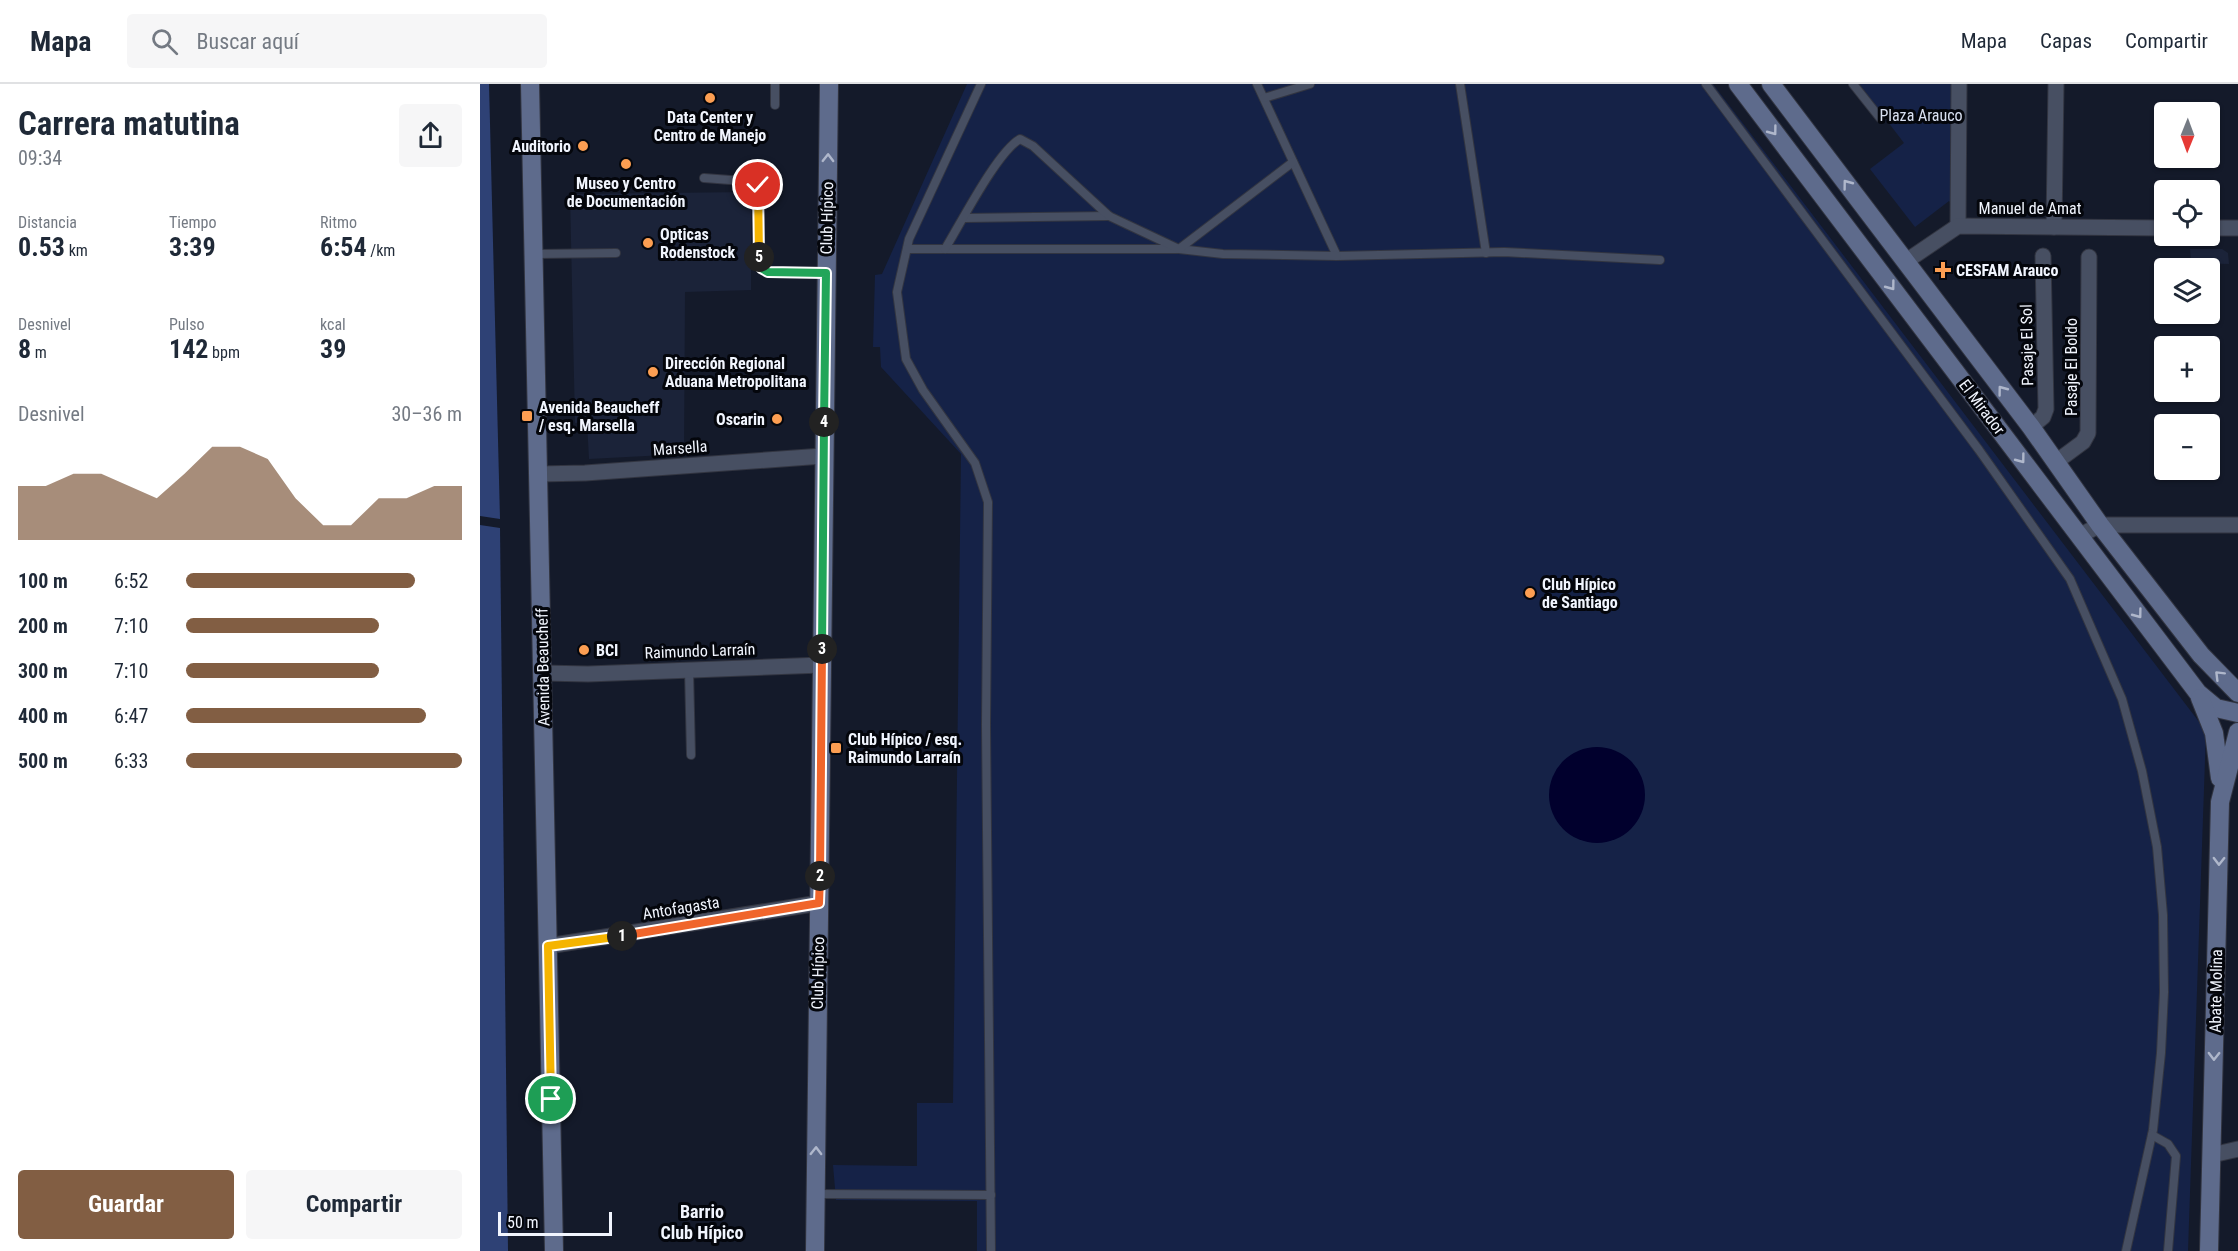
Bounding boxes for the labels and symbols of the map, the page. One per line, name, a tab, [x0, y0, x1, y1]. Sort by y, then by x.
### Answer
marker: Data Center y Centro de Manejo	[703, 91, 717, 105]
north arrow	[2154, 102, 2220, 168]
park label: Plaza Arauco	[1879, 106, 1963, 125]
place label: Data Center y Centro de Manejo	[654, 108, 766, 145]
one-way arrow	[1766, 124, 1777, 135]
place label: Auditorio	[512, 137, 571, 156]
marker: Auditorio	[576, 139, 590, 153]
one-way arrow	[822, 153, 834, 162]
marker: Museo y Centro de Documentación	[619, 157, 633, 171]
pin	[732, 159, 783, 210]
place label: Museo y Centro de Documentación	[567, 174, 685, 211]
one-way arrow	[1843, 180, 1854, 191]
street label: Club Hípico	[817, 181, 837, 255]
street label: Manuel de Amat	[1979, 199, 2082, 218]
place label: Opticas Rodenstock	[660, 225, 736, 262]
marker: Opticas Rodenstock	[641, 236, 655, 250]
pin: 5	[744, 242, 774, 272]
marker: CESFAM Arauco	[1934, 261, 1952, 279]
place label: CESFAM Arauco	[1956, 261, 2058, 280]
one-way arrow	[1884, 279, 1895, 290]
street label: Pasaje El Sol	[2017, 304, 2037, 386]
street label: Pasaje El Boldo	[2062, 318, 2081, 416]
place label: Dirección Regional Aduana Metropolitana	[665, 354, 807, 391]
marker: Dirección Regional Aduana Metropolitana	[646, 365, 660, 379]
street label: El Mirador	[1955, 376, 2009, 438]
one-way arrow	[1999, 386, 2010, 397]
place label: Avenida Beaucheff / esq. Marsella	[538, 398, 660, 435]
pin: 4	[809, 407, 839, 437]
marker: Avenida Beaucheff / esq. Marsella	[520, 409, 534, 423]
place label: Oscarin	[716, 410, 765, 429]
marker: Oscarin	[770, 412, 784, 426]
street label: Marsella	[652, 437, 708, 459]
one-way arrow	[2013, 452, 2024, 463]
place label: Club Hípico de Santiago	[1542, 575, 1618, 612]
marker: Club Hípico de Santiago	[1523, 586, 1537, 600]
street label: Avenida Beaucheff	[532, 608, 554, 726]
one-way arrow	[2131, 608, 2142, 619]
pin: 3	[807, 634, 837, 664]
street label: Raimundo Larraín	[644, 640, 756, 662]
place label: BCI	[596, 641, 618, 660]
marker: BCI	[577, 643, 591, 657]
one-way arrow	[2215, 671, 2225, 682]
place label: Club Hípico / esq. Raimundo Larraín	[848, 730, 962, 767]
marker: Club Hípico / esq. Raimundo Larraín	[829, 741, 843, 755]
one-way arrow	[2213, 856, 2225, 865]
pin: 2	[805, 861, 835, 891]
street label: Antofagasta	[641, 893, 721, 923]
pin: 1	[607, 921, 637, 951]
street label: Club Hípico	[808, 936, 828, 1010]
street label: Abate Molina	[2206, 949, 2226, 1033]
one-way arrow	[2208, 1051, 2220, 1060]
pin	[525, 1073, 576, 1124]
one-way arrow	[810, 1146, 822, 1155]
district label: Barrio Club Hípico	[660, 1201, 744, 1243]
scale bar	[498, 1209, 612, 1236]

